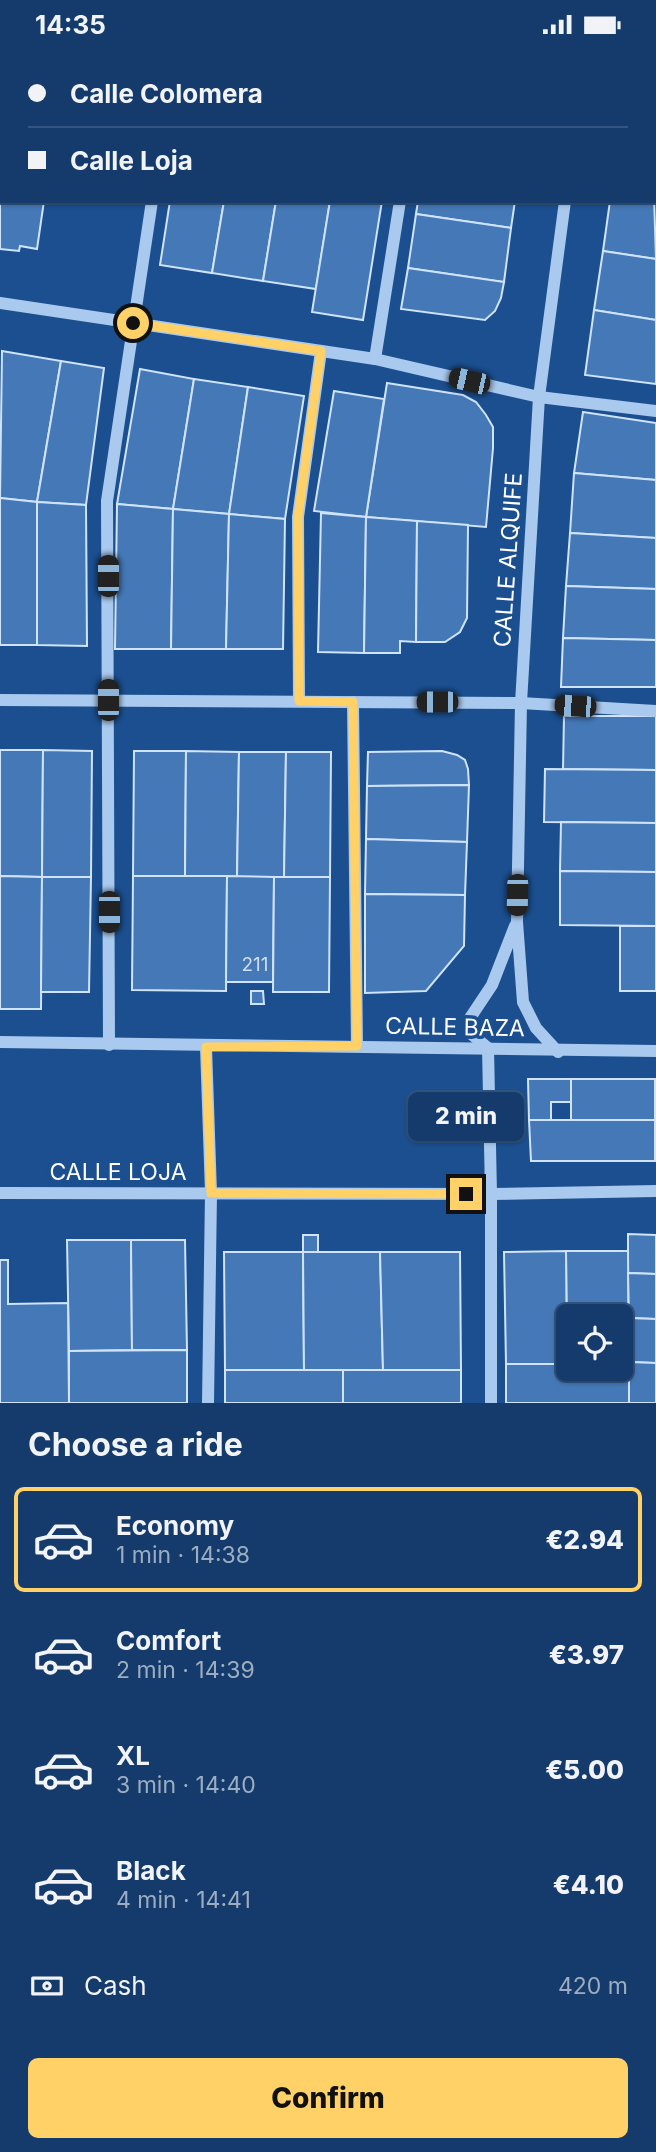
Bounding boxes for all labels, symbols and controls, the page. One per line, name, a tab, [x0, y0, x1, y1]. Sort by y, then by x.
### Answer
text: 14:35	[35, 9, 106, 40]
text: Calle Colomera	[70, 78, 263, 109]
text: Calle Loja	[70, 145, 193, 176]
route start	[117, 307, 149, 339]
car	[447, 366, 492, 396]
street label: CALLE ALQUIFE	[488, 472, 528, 648]
car	[98, 555, 119, 597]
car	[98, 679, 119, 721]
car	[417, 692, 459, 713]
car	[554, 694, 597, 718]
car	[507, 874, 528, 916]
car	[99, 891, 120, 933]
house number: 211	[241, 953, 269, 976]
street label: CALLE BAZA	[385, 1012, 525, 1042]
callout: 2 min	[408, 1093, 524, 1141]
text: 2 min	[435, 1102, 497, 1130]
street label: CALLE LOJA	[49, 1158, 187, 1186]
route end	[450, 1178, 482, 1210]
map controls	[556, 1304, 633, 1381]
button: locate	[556, 1304, 633, 1381]
text: Choose a ride	[28, 1425, 243, 1464]
icon: car	[32, 1508, 95, 1571]
text: Economy	[116, 1510, 234, 1541]
text: €2.94	[546, 1524, 624, 1555]
text: 1 min · 14:38	[116, 1541, 250, 1569]
icon: car	[32, 1623, 95, 1686]
text: Comfort	[116, 1625, 221, 1656]
text: €3.97	[549, 1639, 624, 1670]
text: 2 min · 14:39	[116, 1656, 255, 1684]
icon: car	[32, 1738, 95, 1801]
text: XL	[116, 1740, 150, 1771]
text: €5.00	[545, 1754, 624, 1785]
text: 3 min · 14:40	[116, 1771, 256, 1799]
icon: car	[32, 1853, 95, 1916]
text: Black	[116, 1855, 186, 1886]
text: €4.10	[553, 1869, 624, 1900]
text: 4 min · 14:41	[116, 1886, 251, 1914]
icon: cash	[28, 1967, 66, 2005]
text: Cash	[84, 1970, 147, 2001]
text: 420 m	[558, 1972, 628, 2000]
button: Confirm	[28, 2058, 628, 2138]

